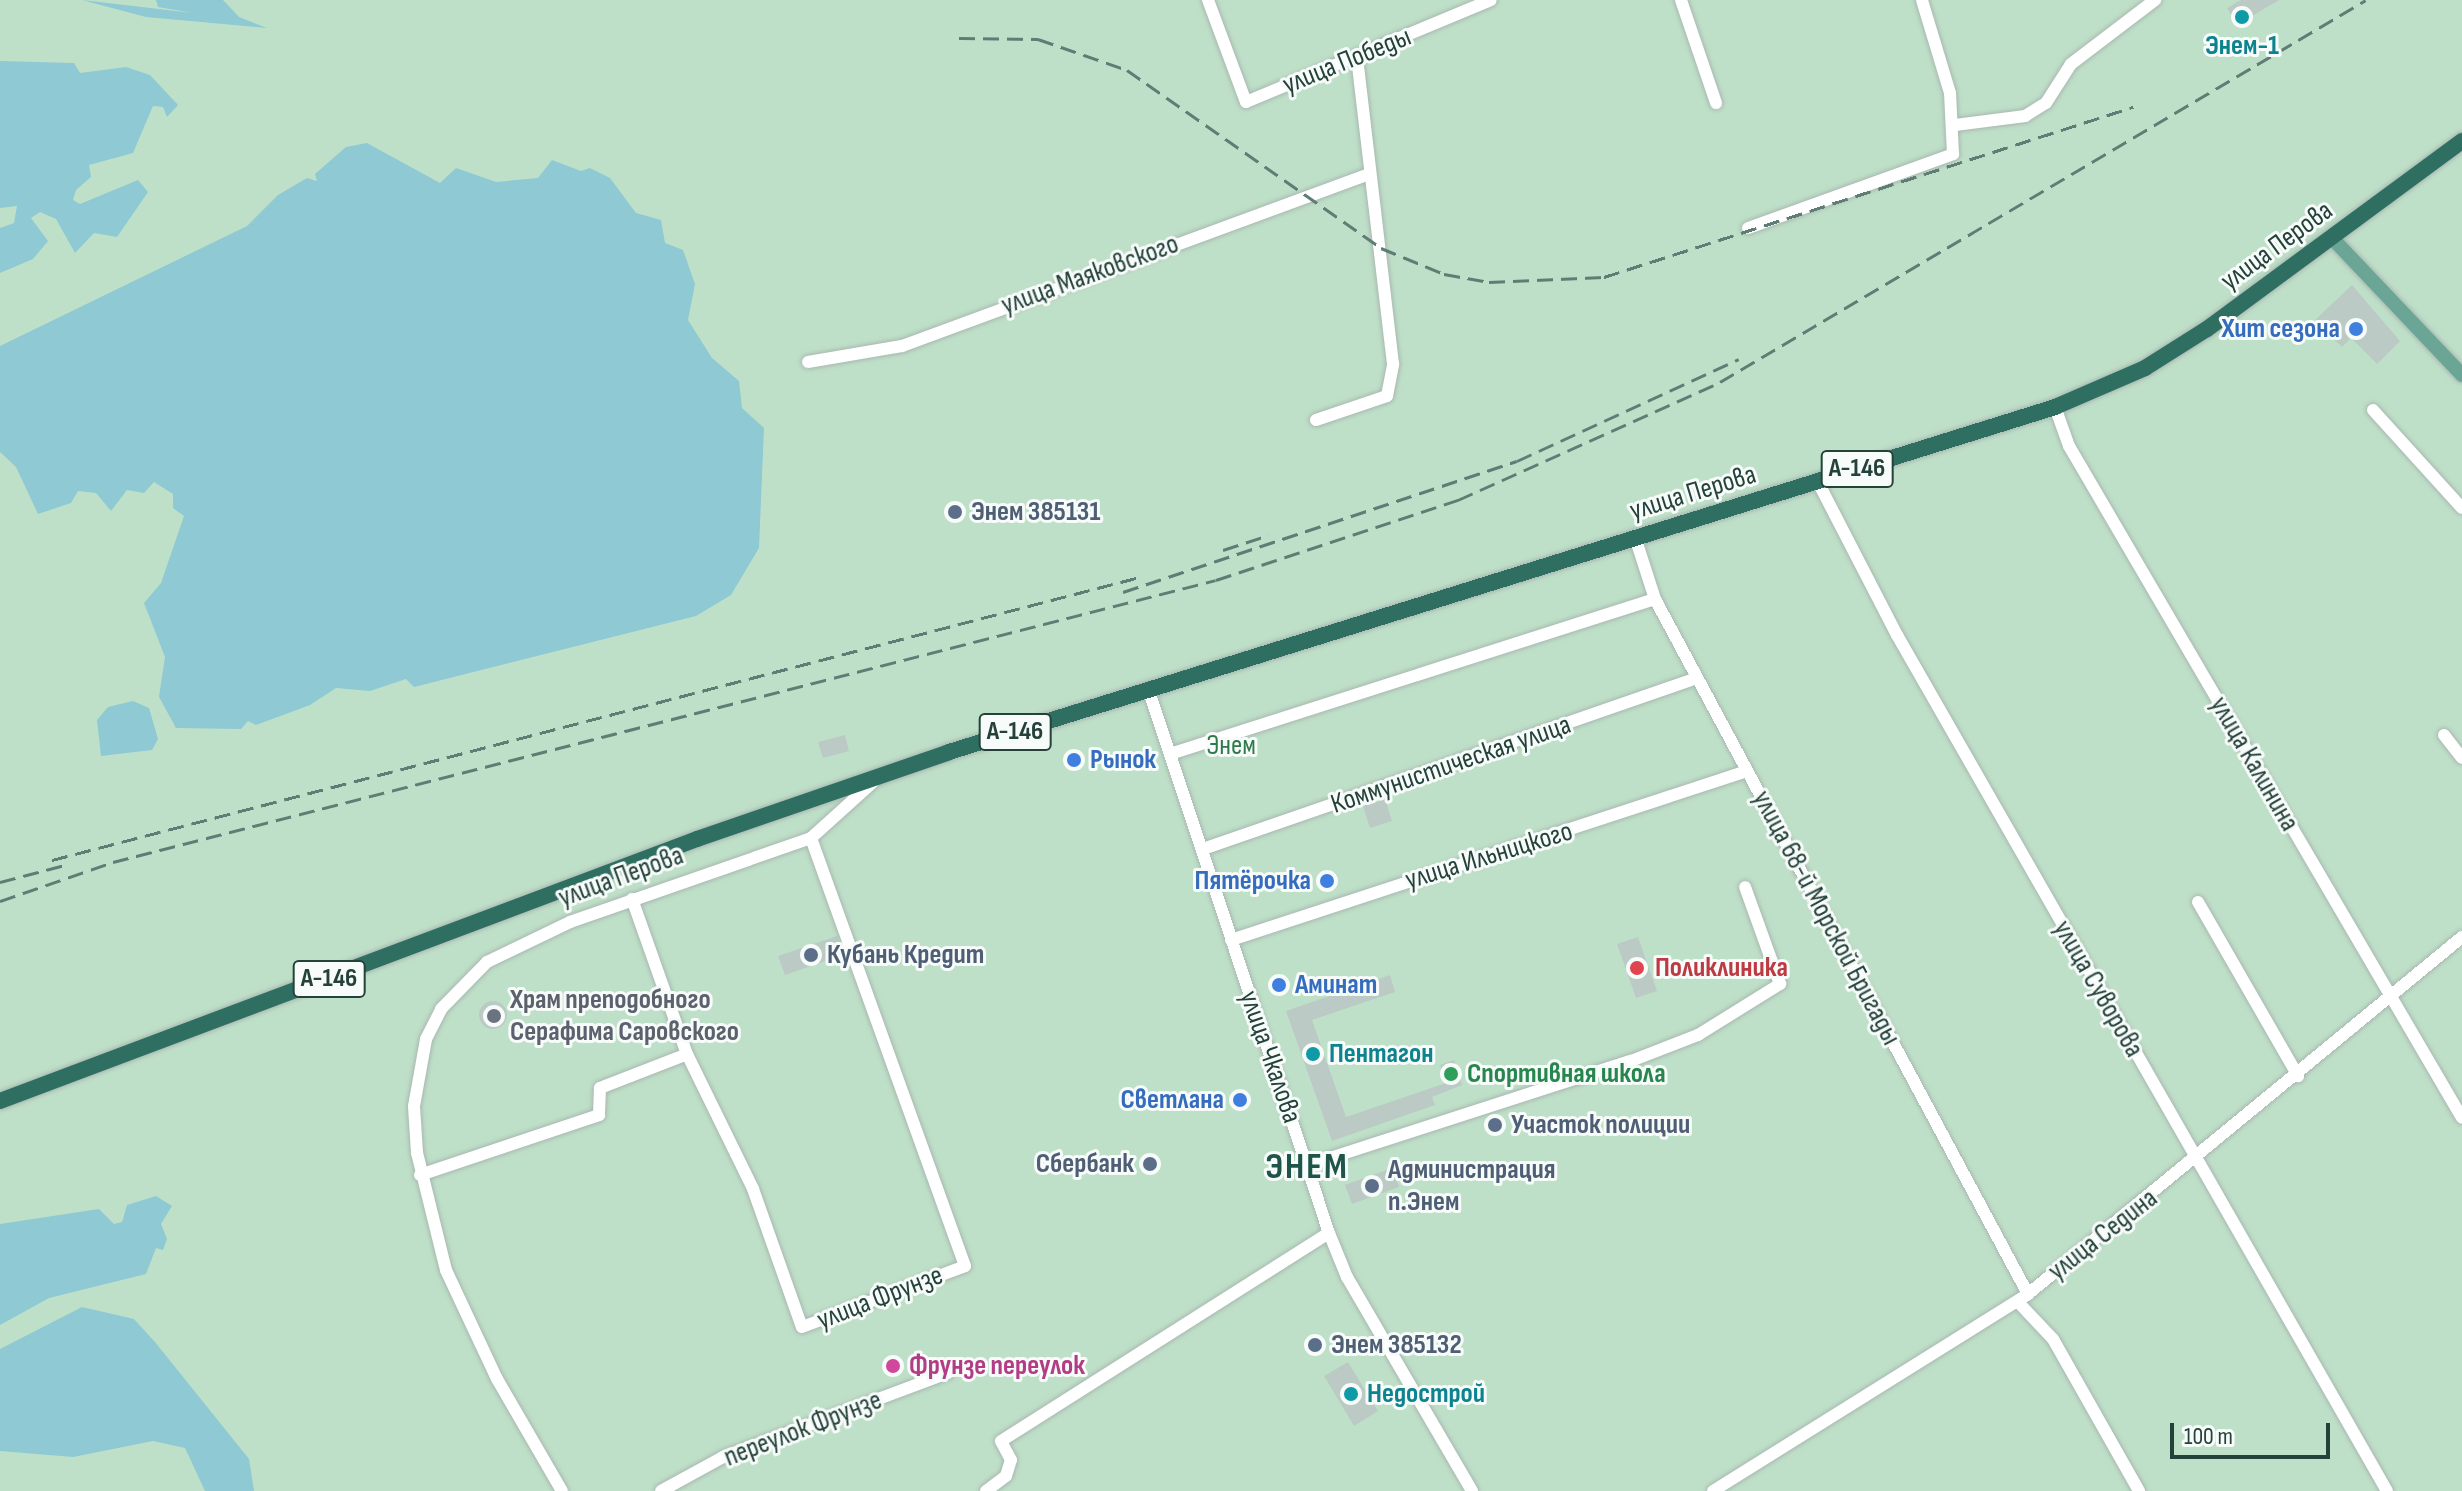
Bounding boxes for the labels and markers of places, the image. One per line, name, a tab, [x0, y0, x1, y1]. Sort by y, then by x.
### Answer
marker: Энем-1	[2233, 8, 2251, 26]
place label: Энем-1	[2205, 29, 2279, 63]
place label: Хит сезона	[2222, 312, 2340, 346]
marker: Хит сезона	[2347, 320, 2365, 338]
place label: Энем 385131	[971, 495, 1100, 529]
marker: Энем 385131	[946, 503, 964, 521]
place label: Рынок	[1090, 743, 1156, 777]
marker: Рынок	[1065, 751, 1083, 769]
place label: Пятёрочка	[1195, 864, 1311, 898]
marker: Пятёрочка	[1318, 872, 1336, 890]
place label: Кубань Кредит	[827, 938, 984, 972]
marker: Кубань Кредит	[802, 946, 820, 964]
place label: Поликлиника	[1655, 951, 1788, 985]
marker: Поликлиника	[1626, 957, 1648, 979]
place label: Аминат	[1295, 968, 1377, 1002]
marker: Аминат	[1270, 976, 1288, 994]
place label: Храм преподобного Серафима Саровского	[510, 983, 739, 1049]
marker: Храм преподобного Серафима Саровского	[485, 1007, 503, 1025]
place label: Пентагон	[1329, 1037, 1433, 1071]
marker: Пентагон	[1304, 1045, 1322, 1063]
place label: Спортивная школа	[1467, 1057, 1666, 1091]
marker: Спортивная школа	[1442, 1065, 1460, 1083]
place label: Светлана	[1120, 1083, 1224, 1117]
marker: Светлана	[1231, 1091, 1249, 1109]
place label: Участок полиции	[1511, 1108, 1690, 1142]
marker: Участок полиции	[1486, 1116, 1504, 1134]
place label: Сбербанк	[1036, 1147, 1134, 1181]
place label: Администрация п.Энем	[1388, 1153, 1555, 1219]
marker: Сбербанк	[1141, 1155, 1159, 1173]
marker: Администрация п.Энем	[1363, 1177, 1381, 1195]
place label: Энем 385132	[1331, 1328, 1462, 1362]
marker: Энем 385132	[1306, 1336, 1324, 1354]
place label: Фрунзе переулок	[909, 1349, 1085, 1383]
marker: Фрунзе переулок	[884, 1357, 902, 1375]
place label: Недострой	[1367, 1377, 1485, 1411]
marker: Недострой	[1342, 1385, 1360, 1403]

